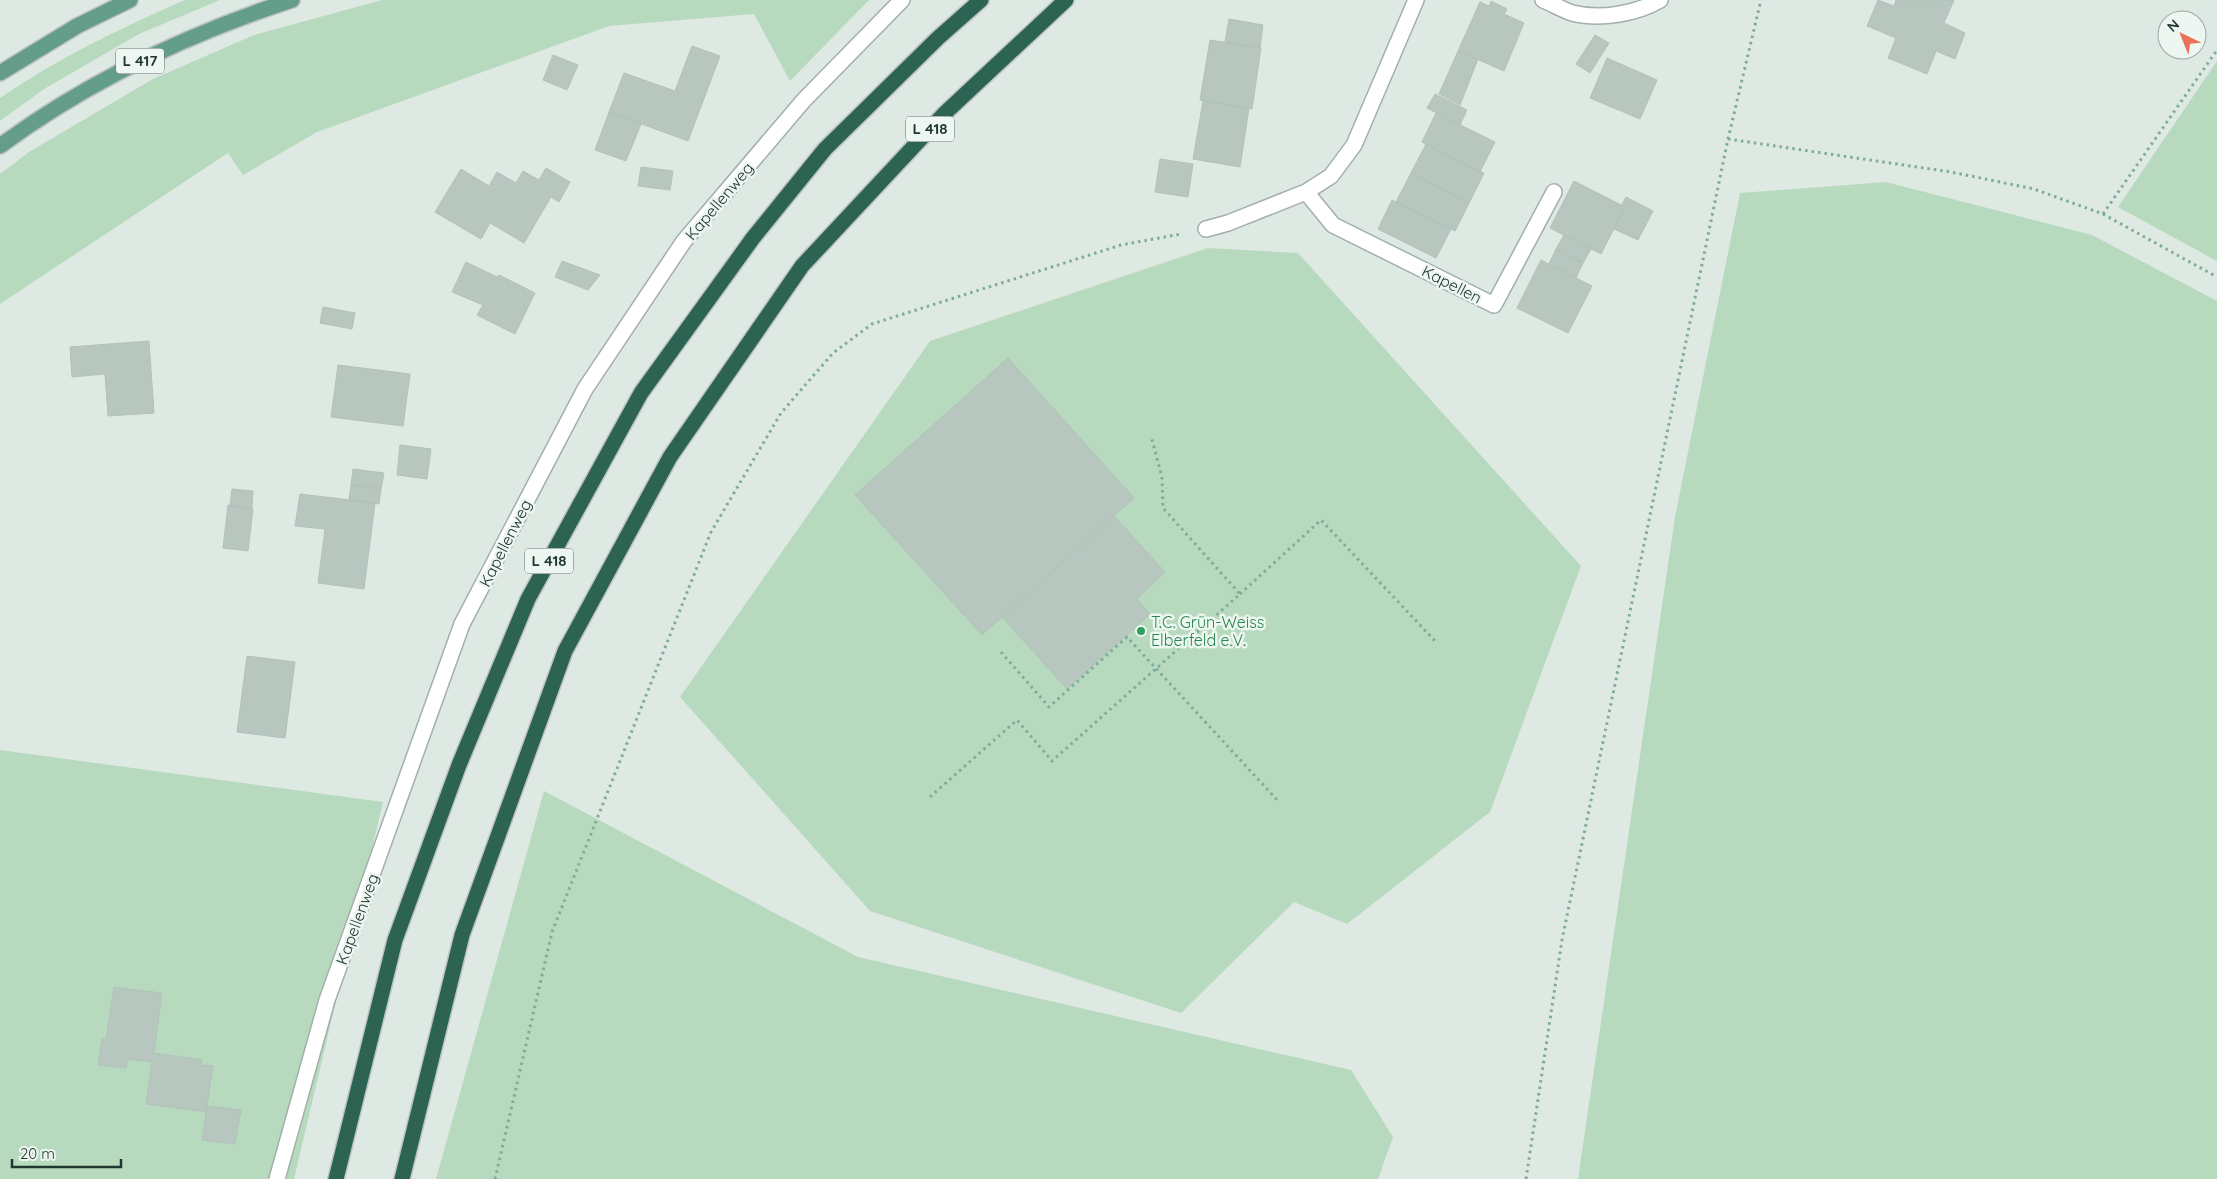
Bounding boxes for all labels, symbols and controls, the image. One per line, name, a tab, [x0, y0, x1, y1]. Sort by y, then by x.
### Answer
north arrow	[2157, 10, 2207, 60]
text: N	[2163, 15, 2183, 36]
road number: L 417	[116, 48, 164, 74]
road number: L 418	[906, 116, 954, 142]
street label: Kapellenweg	[681, 158, 757, 244]
street label: Kapellen	[1419, 260, 1485, 308]
street label: Kapellenweg	[474, 496, 536, 590]
road number: L 418	[525, 548, 573, 574]
place label: T.C. Grün-Weiss Elberfeld e.V.	[1151, 612, 1264, 650]
marker: T.C. Grün-Weiss Elberfeld e.V.	[1135, 625, 1147, 637]
street label: Kapellenweg	[331, 871, 383, 967]
scale bar	[12, 1136, 121, 1168]
text: 20 m	[20, 1144, 55, 1163]

